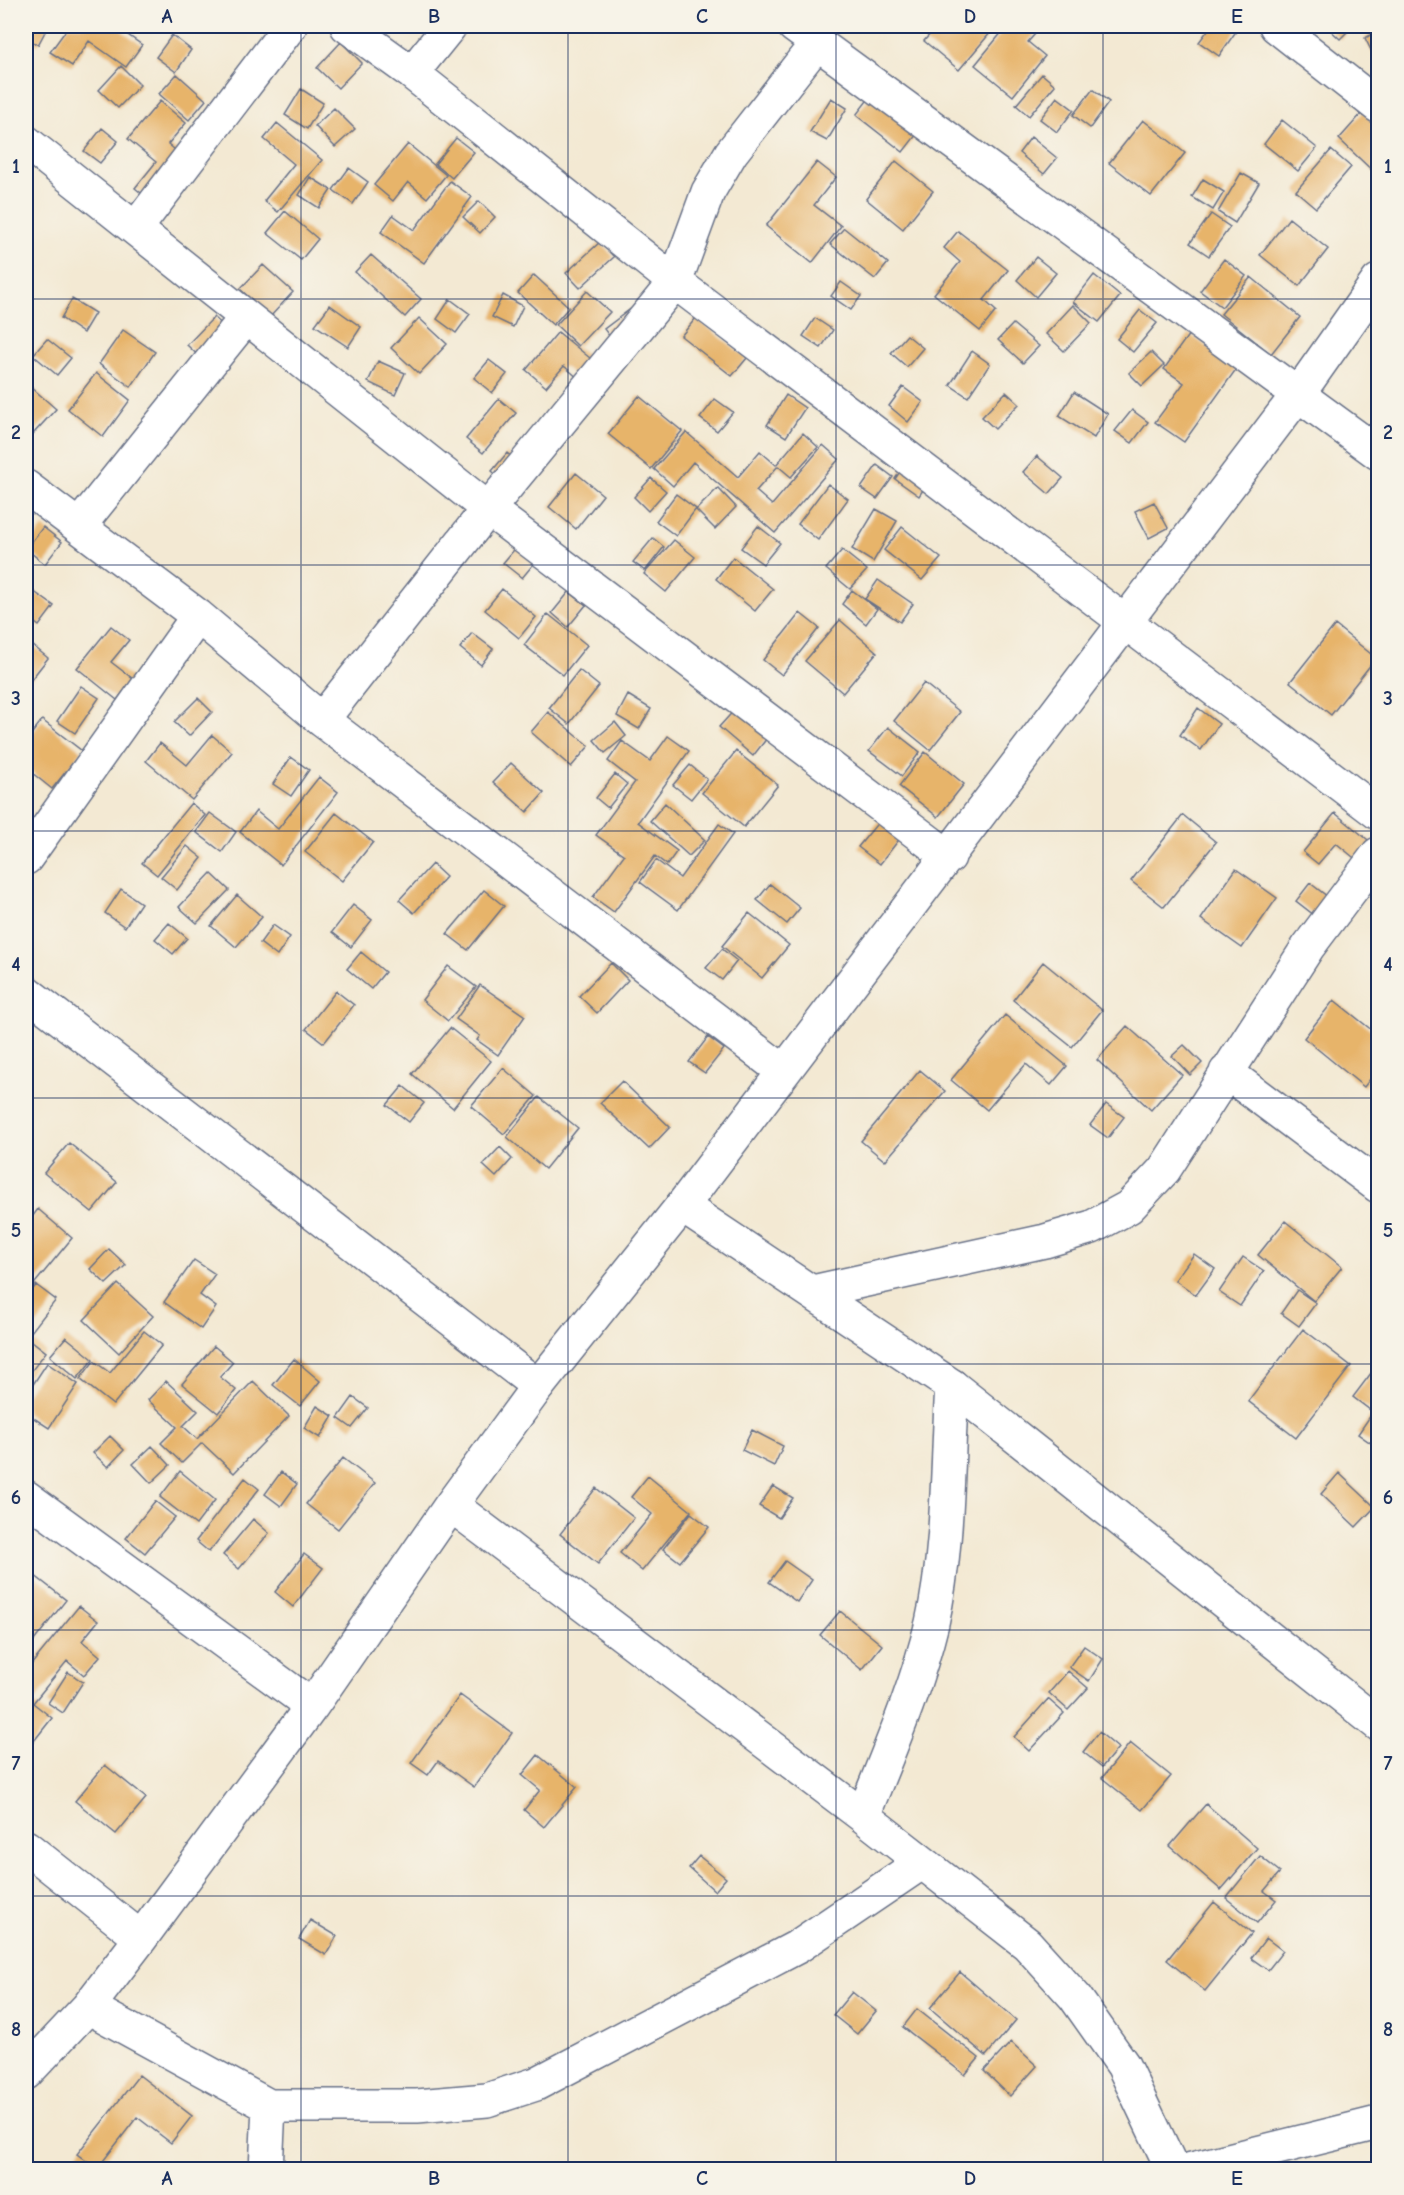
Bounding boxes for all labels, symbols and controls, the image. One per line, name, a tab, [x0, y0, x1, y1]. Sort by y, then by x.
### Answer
text: A	[161, 5, 173, 28]
text: B	[428, 5, 440, 28]
text: C	[696, 5, 708, 28]
text: D	[964, 5, 976, 28]
text: E	[1231, 5, 1243, 28]
text: 1	[12, 155, 20, 178]
text: 1	[1384, 155, 1392, 178]
text: 2	[11, 421, 21, 444]
text: 2	[1383, 421, 1393, 444]
text: 3	[11, 687, 21, 710]
text: 3	[1383, 687, 1393, 710]
text: 4	[11, 953, 21, 976]
text: 4	[1383, 953, 1393, 976]
text: 5	[11, 1219, 21, 1242]
text: 5	[1383, 1219, 1393, 1242]
text: 6	[11, 1486, 21, 1509]
text: 6	[1383, 1486, 1393, 1509]
text: 7	[12, 1752, 21, 1775]
text: 7	[1384, 1752, 1393, 1775]
text: 8	[11, 2018, 21, 2041]
text: 8	[1383, 2018, 1393, 2041]
text: A	[161, 2167, 173, 2190]
text: B	[428, 2167, 440, 2190]
text: C	[696, 2167, 708, 2190]
text: D	[964, 2167, 976, 2190]
text: E	[1231, 2167, 1243, 2190]

